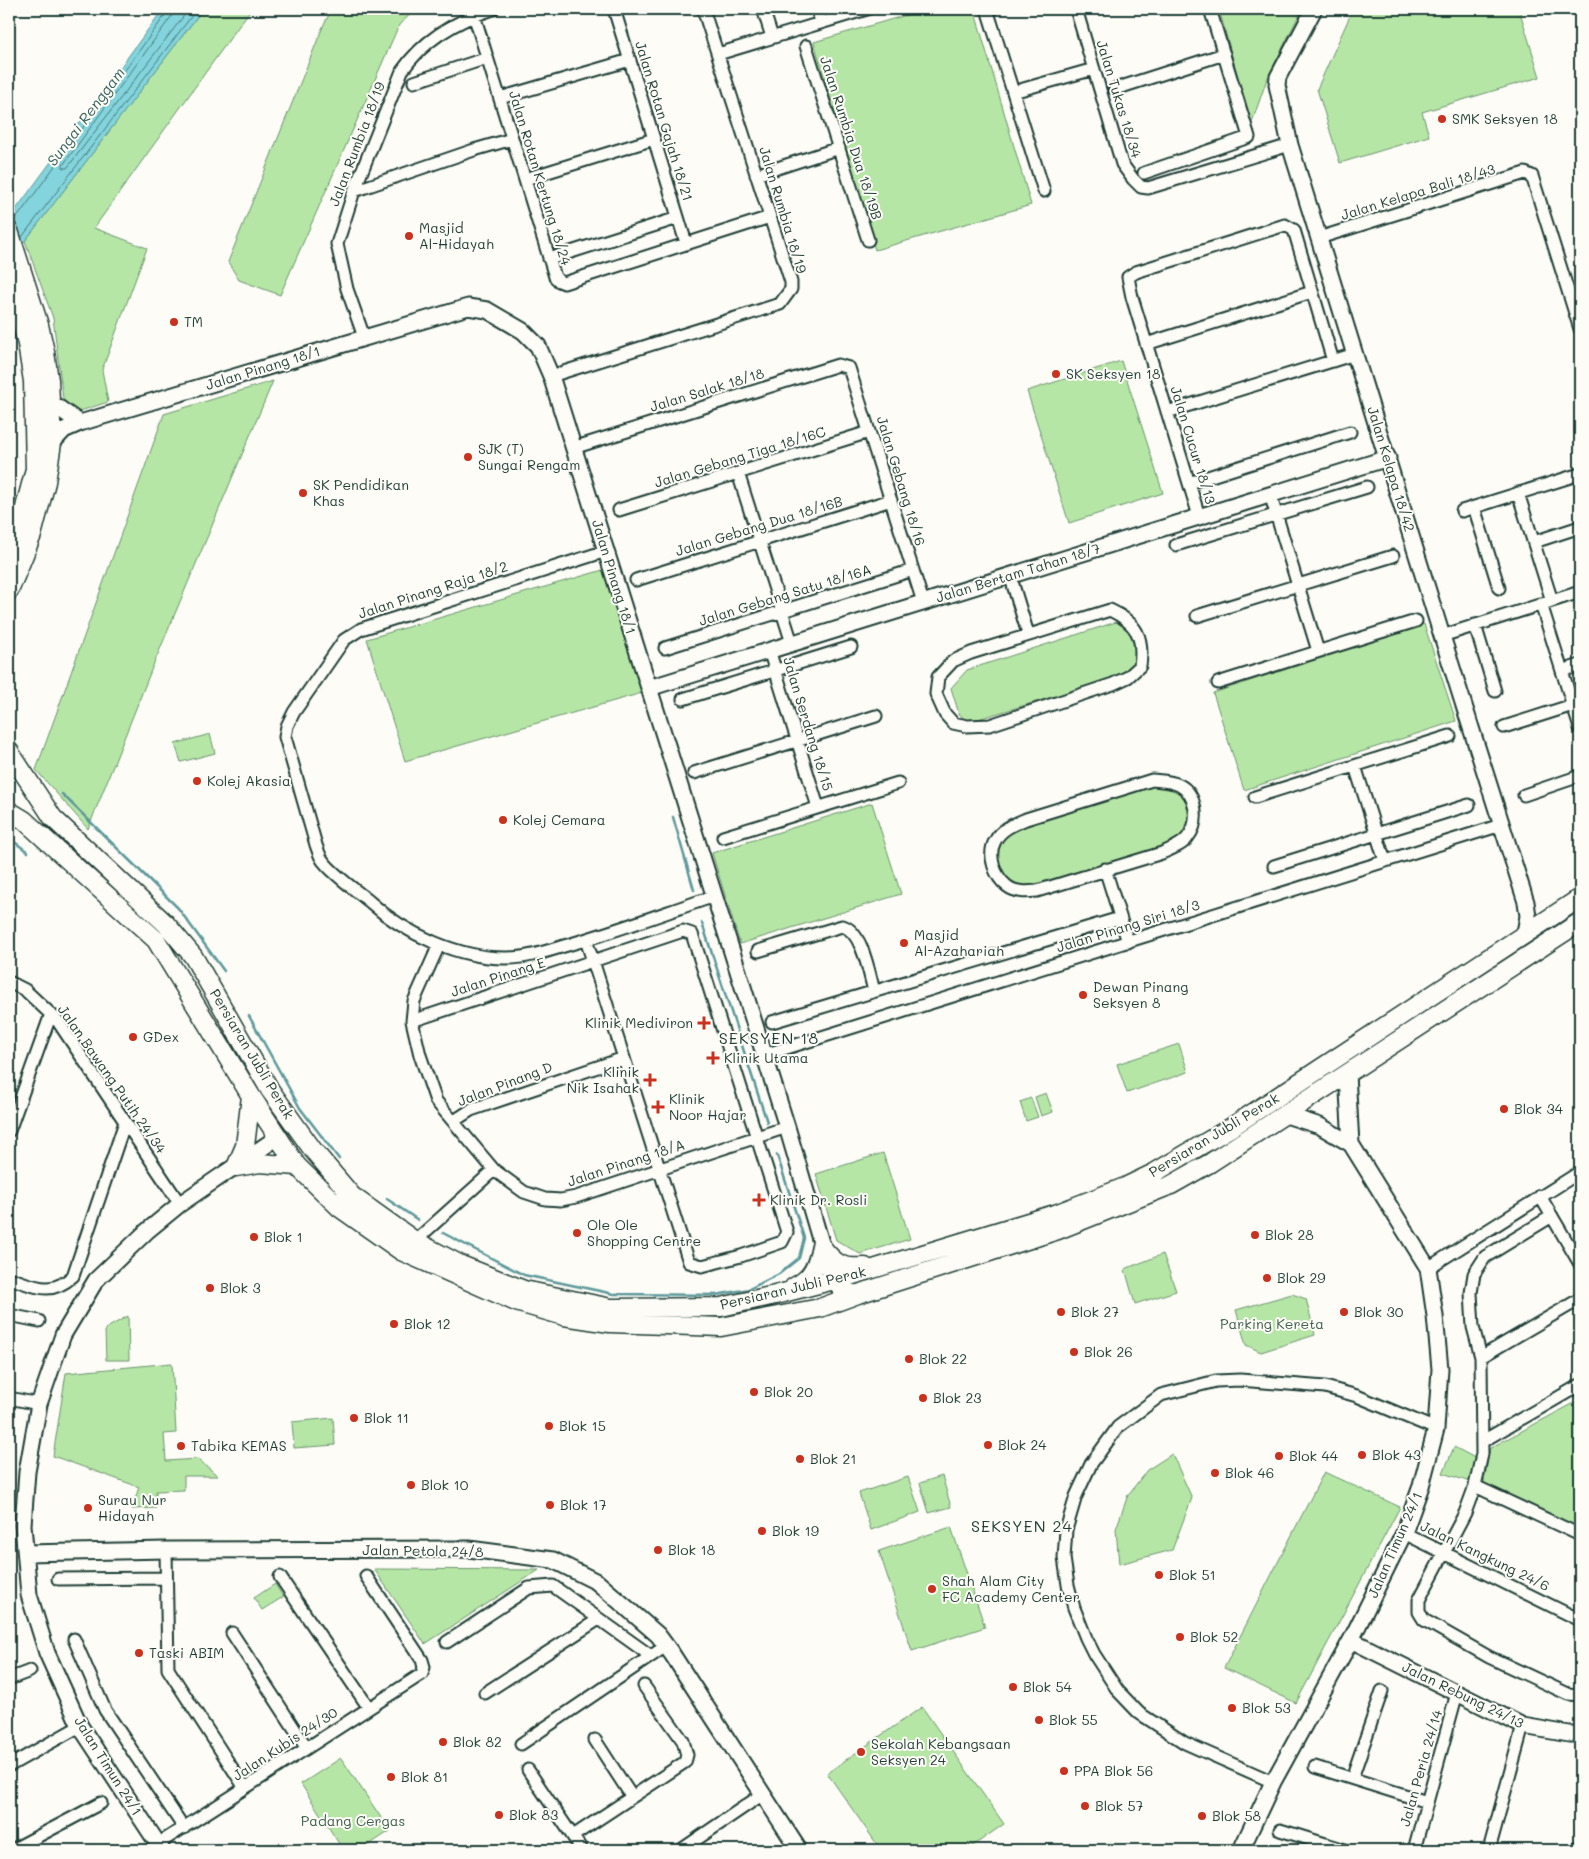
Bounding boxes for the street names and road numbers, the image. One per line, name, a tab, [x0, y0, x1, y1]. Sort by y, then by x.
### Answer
street label: Jalan Tukas 18/34	[1093, 38, 1147, 161]
street label: Jalan Rotan Gajah 18/21	[631, 39, 698, 203]
street label: Jalan Rumbia Dua 18/19B	[816, 54, 887, 222]
street label: Jalan Rumbia 18/19	[324, 79, 389, 209]
street label: Jalan Rotan Kertung 18/24	[505, 88, 576, 268]
street label: Jalan Rumbia 18/19	[755, 144, 812, 276]
street label: Jalan Kelapa Bali 18/43	[1338, 159, 1497, 224]
street label: Jalan Pinang 18/1	[203, 341, 322, 394]
street label: Jalan Salak 18/18	[647, 363, 766, 416]
street label: Jalan Cucur 18/13	[1166, 384, 1220, 506]
street label: Jalan Kelapa 18/42	[1363, 404, 1420, 534]
street label: Jalan Gebang 18/16	[873, 414, 930, 548]
street label: Jalan Gebang Tiga 18/16C	[652, 421, 828, 492]
street label: Jalan Gebang Dua 18/16B	[673, 491, 845, 560]
street label: Jalan Pinang 18/1	[588, 517, 641, 636]
street label: Jalan Bertam Tahan 18/7	[933, 538, 1103, 607]
street label: Jalan Pinang Raja 18/2	[356, 556, 510, 623]
street label: Jalan Gebang Satu 18/16A	[696, 559, 873, 630]
street label: Jalan Serdang 18/15	[779, 655, 838, 793]
street label: Jalan Pinang Siri 18/3	[1054, 895, 1202, 956]
street label: Jalan Pinang E	[448, 952, 548, 1001]
street label: Persiaran Jubli Perak	[206, 985, 299, 1122]
street label: Jalan Bawang Putih 24/34	[54, 1001, 171, 1157]
street label: Jalan Pinang D	[455, 1057, 555, 1110]
street label: Persiaran Jubli Perak	[1145, 1088, 1282, 1181]
street label: Jalan Pinang 18/A	[565, 1135, 687, 1190]
street label: Persiaran Jubli Perak	[718, 1261, 868, 1314]
street label: Jalan Timun 24/1	[1363, 1489, 1426, 1601]
street label: Jalan Kangkung 24/6	[1418, 1516, 1553, 1595]
street label: Jalan Petola 24/8	[362, 1540, 484, 1561]
street label: Jalan Rebung 24/13	[1399, 1657, 1527, 1732]
street label: Jalan Kubis 24/30	[229, 1702, 341, 1785]
street label: Jalan Peria 24/14	[1395, 1707, 1446, 1828]
street label: Jalan Timun 24/1	[70, 1713, 147, 1819]

